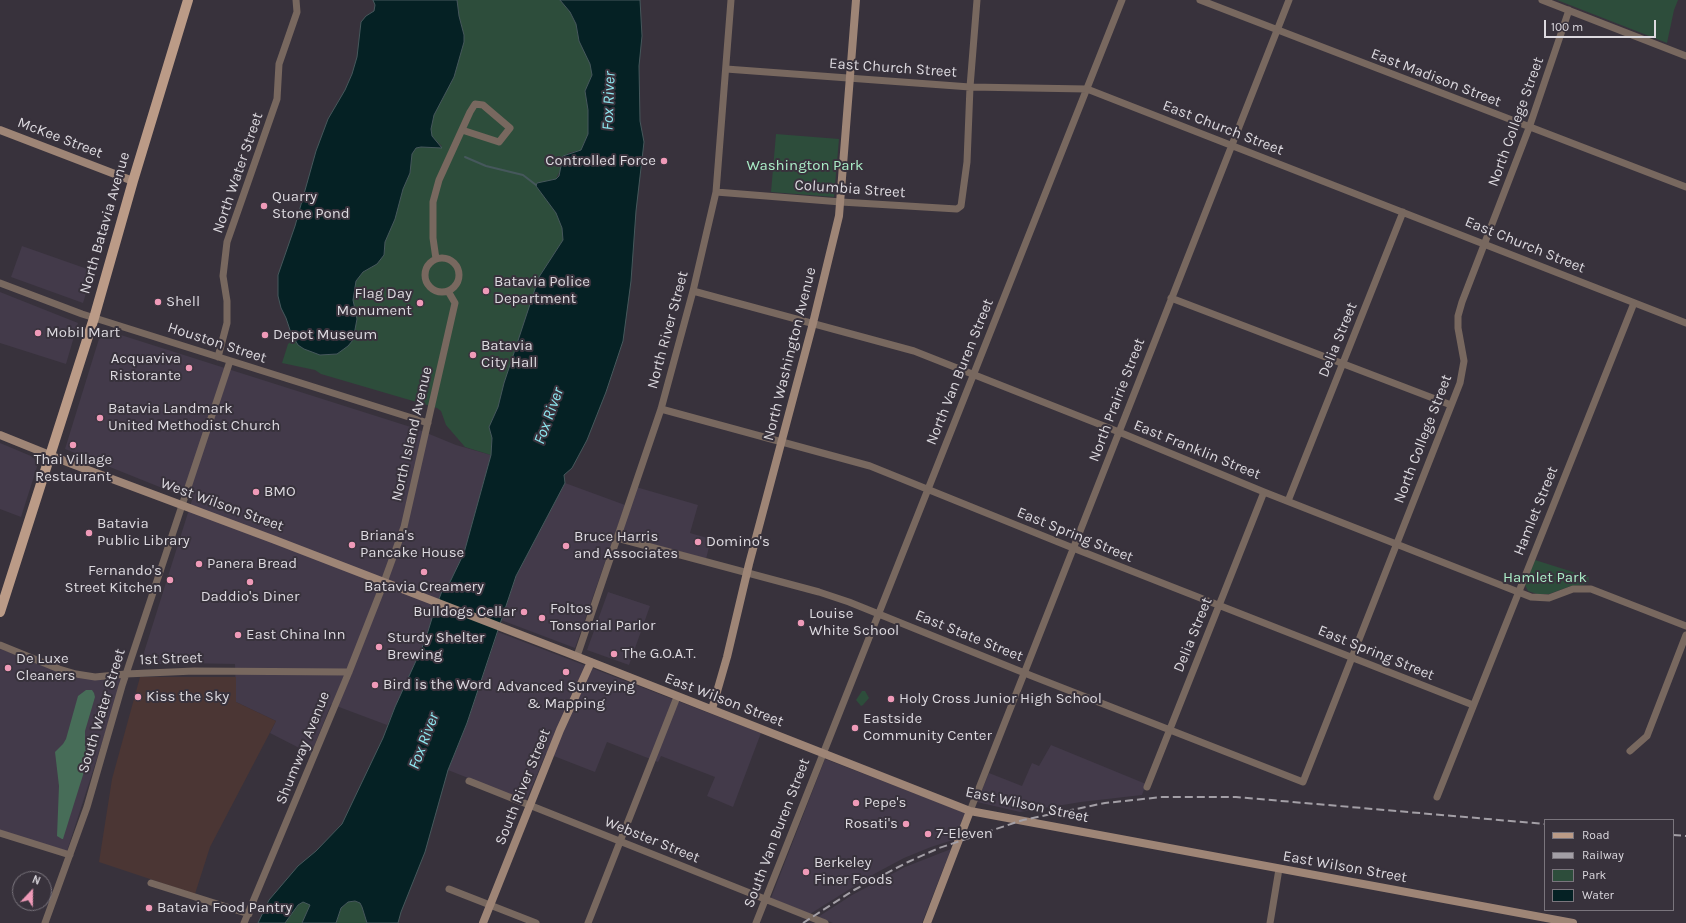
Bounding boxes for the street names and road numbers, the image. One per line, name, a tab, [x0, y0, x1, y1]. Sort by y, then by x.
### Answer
street label: East Madison Street	[1368, 45, 1504, 111]
street label: East Church Street	[829, 55, 957, 81]
street label: North College Street	[1484, 55, 1548, 189]
street label: East Church Street	[1160, 97, 1286, 159]
street label: North Water Street	[209, 110, 267, 236]
street label: McKee Street	[15, 114, 105, 162]
street label: North Batavia Avenue	[76, 150, 134, 296]
street label: Columbia Street	[794, 176, 906, 202]
street label: East Church Street	[1462, 213, 1588, 277]
street label: North Washington Avenue	[760, 265, 820, 443]
street label: North River Street	[644, 269, 692, 391]
street label: North Van Buren Street	[922, 296, 998, 448]
street label: Delia Street	[1315, 300, 1361, 380]
street label: Houston Street	[165, 319, 269, 367]
street label: North Prairie Street	[1085, 336, 1149, 464]
street label: North Island Avenue	[388, 365, 436, 503]
street label: North College Street	[1390, 372, 1456, 506]
street label: East Franklin Street	[1131, 416, 1263, 484]
street label: Hamlet Street	[1510, 464, 1562, 558]
street label: West Wilson Street	[158, 474, 286, 536]
street label: East Spring Street	[1014, 503, 1136, 567]
street label: Delia Street	[1170, 595, 1216, 675]
street label: East State Street	[912, 606, 1026, 666]
street label: East Spring Street	[1315, 621, 1437, 685]
street label: South Water Street	[74, 647, 130, 775]
street label: 1st Street	[139, 649, 203, 669]
street label: East Wilson Street	[662, 669, 786, 731]
street label: Shumway Avenue	[272, 689, 334, 807]
street label: South River Street	[491, 726, 555, 848]
street label: South Van Buren Street	[740, 756, 814, 910]
street label: East Wilson Street	[964, 783, 1090, 827]
street label: Webster Street	[602, 813, 702, 867]
street label: East Wilson Street	[1282, 847, 1408, 887]

